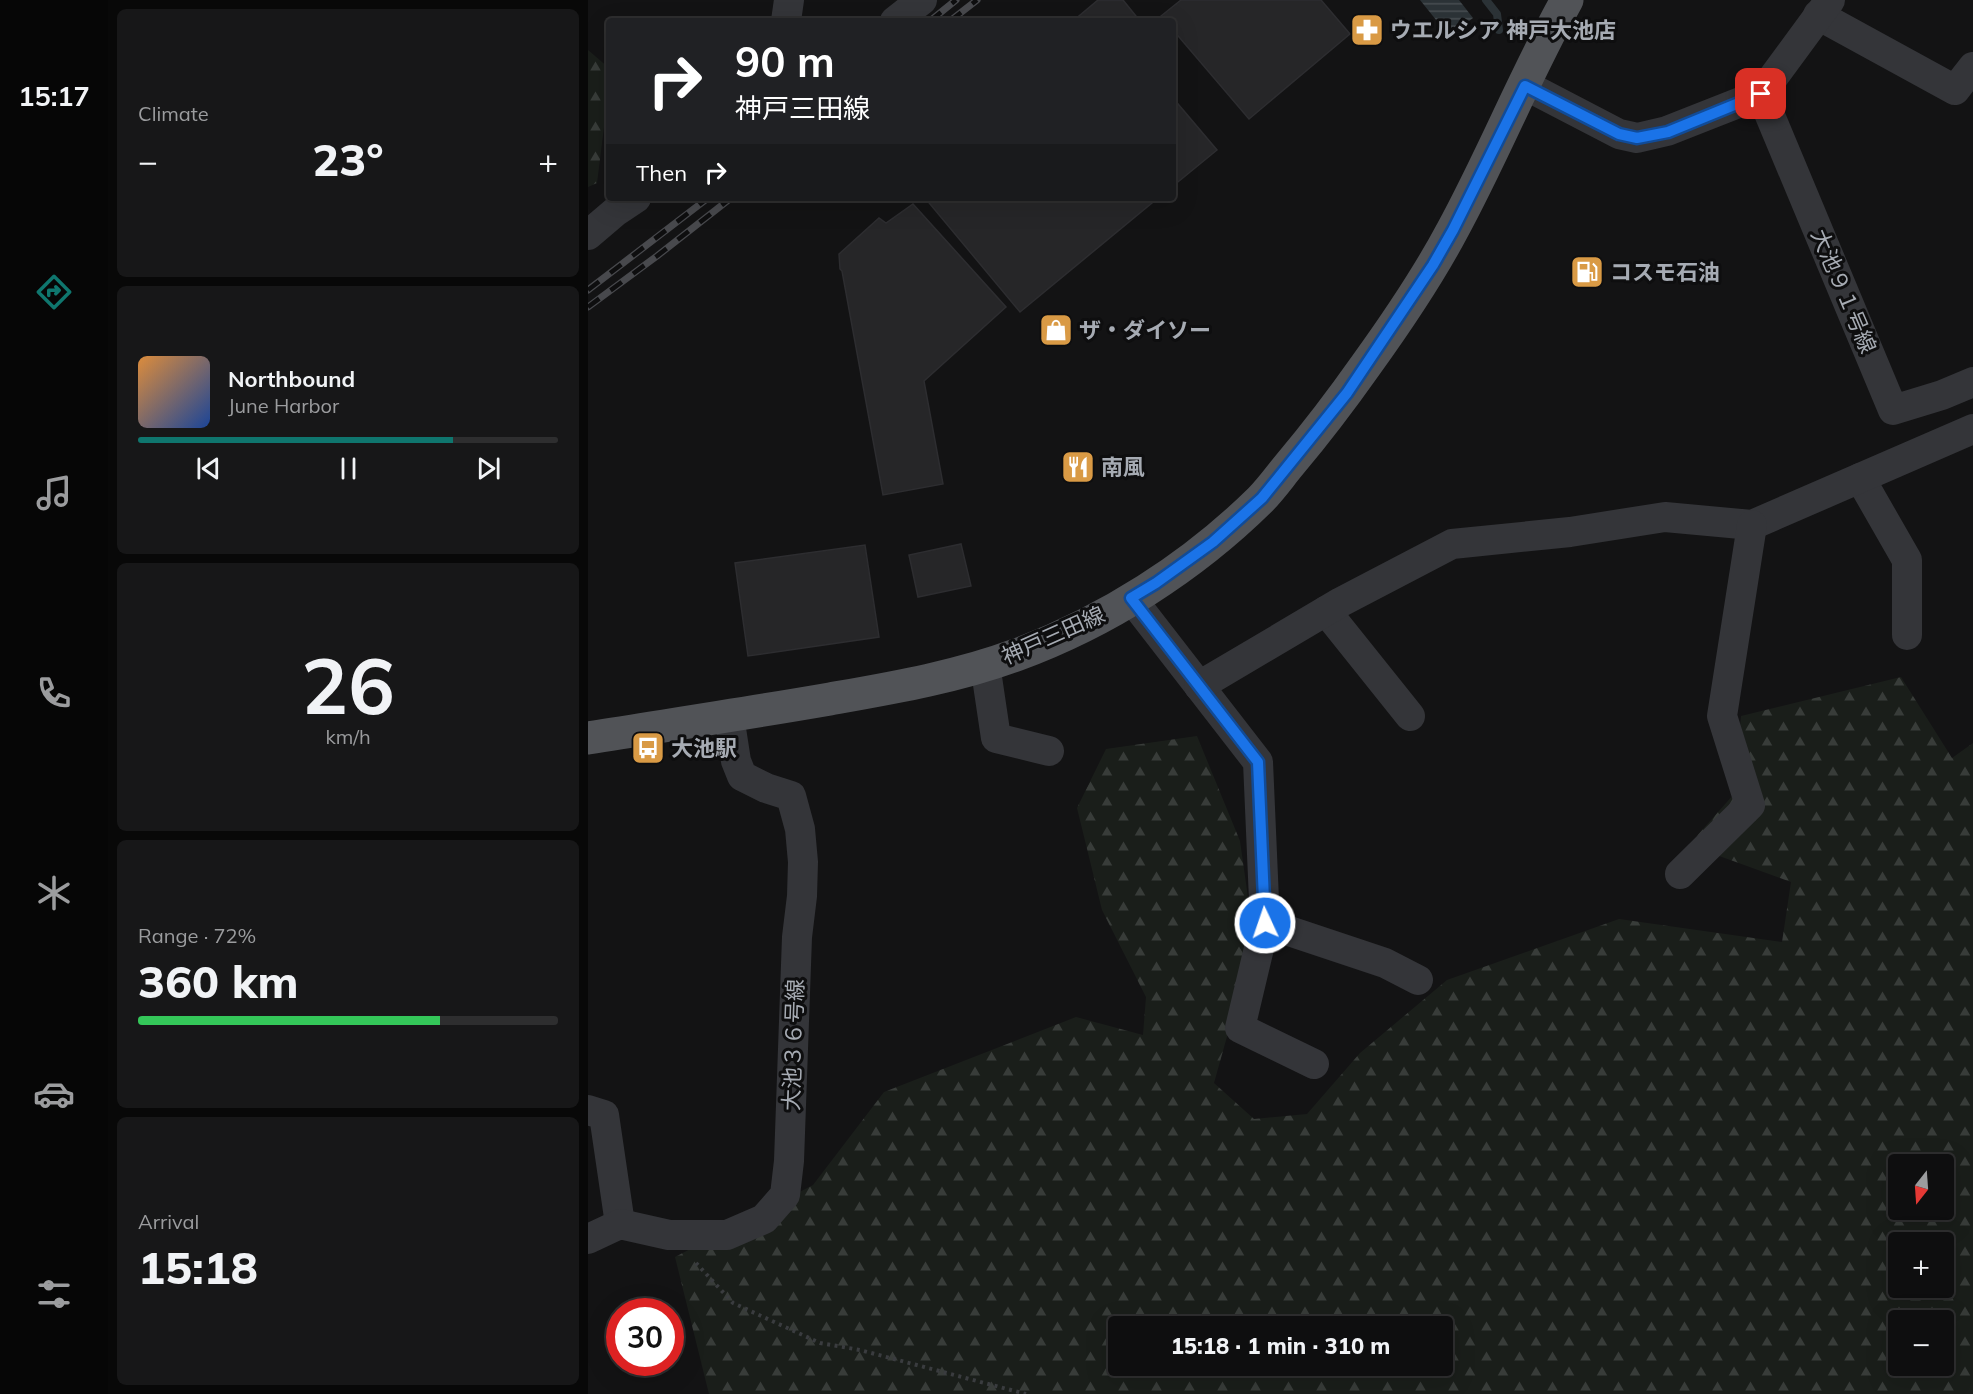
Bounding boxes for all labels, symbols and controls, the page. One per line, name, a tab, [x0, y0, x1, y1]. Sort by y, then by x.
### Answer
pharmacy icon: ウエルシア 神戸大池店	[1349, 12, 1385, 48]
place label: ウエルシア 神戸大池店	[1390, 16, 1616, 44]
text: 90 m	[735, 35, 835, 88]
icon: right	[636, 42, 714, 120]
pin	[1735, 68, 1786, 119]
icon: arrive	[1744, 77, 1777, 110]
text: 15:17	[18, 79, 90, 113]
text: 神戸三田線	[735, 91, 870, 125]
text: Climate	[138, 101, 209, 126]
text: 23°	[312, 131, 384, 187]
text: −	[138, 140, 158, 181]
text: +	[538, 140, 558, 181]
icon: right	[699, 156, 732, 189]
text: Then	[636, 159, 687, 187]
street label: 大池９１号線	[1805, 225, 1883, 357]
fuel station icon: コスモ石油	[1569, 254, 1605, 290]
place label: コスモ石油	[1610, 258, 1720, 286]
icon: directions	[33, 271, 75, 313]
shop icon: ザ・ダイソー	[1038, 312, 1074, 348]
place label: ザ・ダイソー	[1079, 316, 1211, 344]
text: Northbound	[228, 365, 355, 393]
text: June Harbor	[228, 393, 339, 418]
restaurant icon: 南風	[1060, 449, 1096, 485]
icon: previous	[192, 452, 225, 485]
icon: pause	[332, 452, 365, 485]
icon: next	[472, 452, 505, 485]
place label: 南風	[1101, 453, 1145, 481]
icon: music	[33, 472, 75, 514]
street label: 神戸三田線	[997, 600, 1109, 670]
text: 26	[301, 636, 395, 734]
icon: phone	[33, 672, 75, 714]
text: km/h	[325, 724, 371, 749]
bus stop icon: 大池駅	[630, 730, 666, 766]
place label: 大池駅	[671, 734, 737, 762]
icon: climate	[33, 872, 75, 914]
position arrow	[1233, 891, 1297, 955]
text: Range · 72%	[138, 923, 256, 948]
text: 360 km	[138, 953, 299, 1009]
street label: 大池３６号線	[777, 979, 809, 1111]
icon: car	[33, 1073, 75, 1115]
north arrow	[1888, 1154, 1954, 1220]
map controls	[1888, 1154, 1954, 1376]
text: Arrival	[138, 1209, 199, 1234]
button: +	[1888, 1232, 1954, 1298]
text: 15:18	[138, 1239, 258, 1295]
icon: filters	[33, 1273, 75, 1315]
speed limit sign: 30	[606, 1298, 684, 1376]
button: −	[1888, 1310, 1954, 1376]
text: 15:18 · 1 min · 310 m	[1171, 1332, 1390, 1360]

